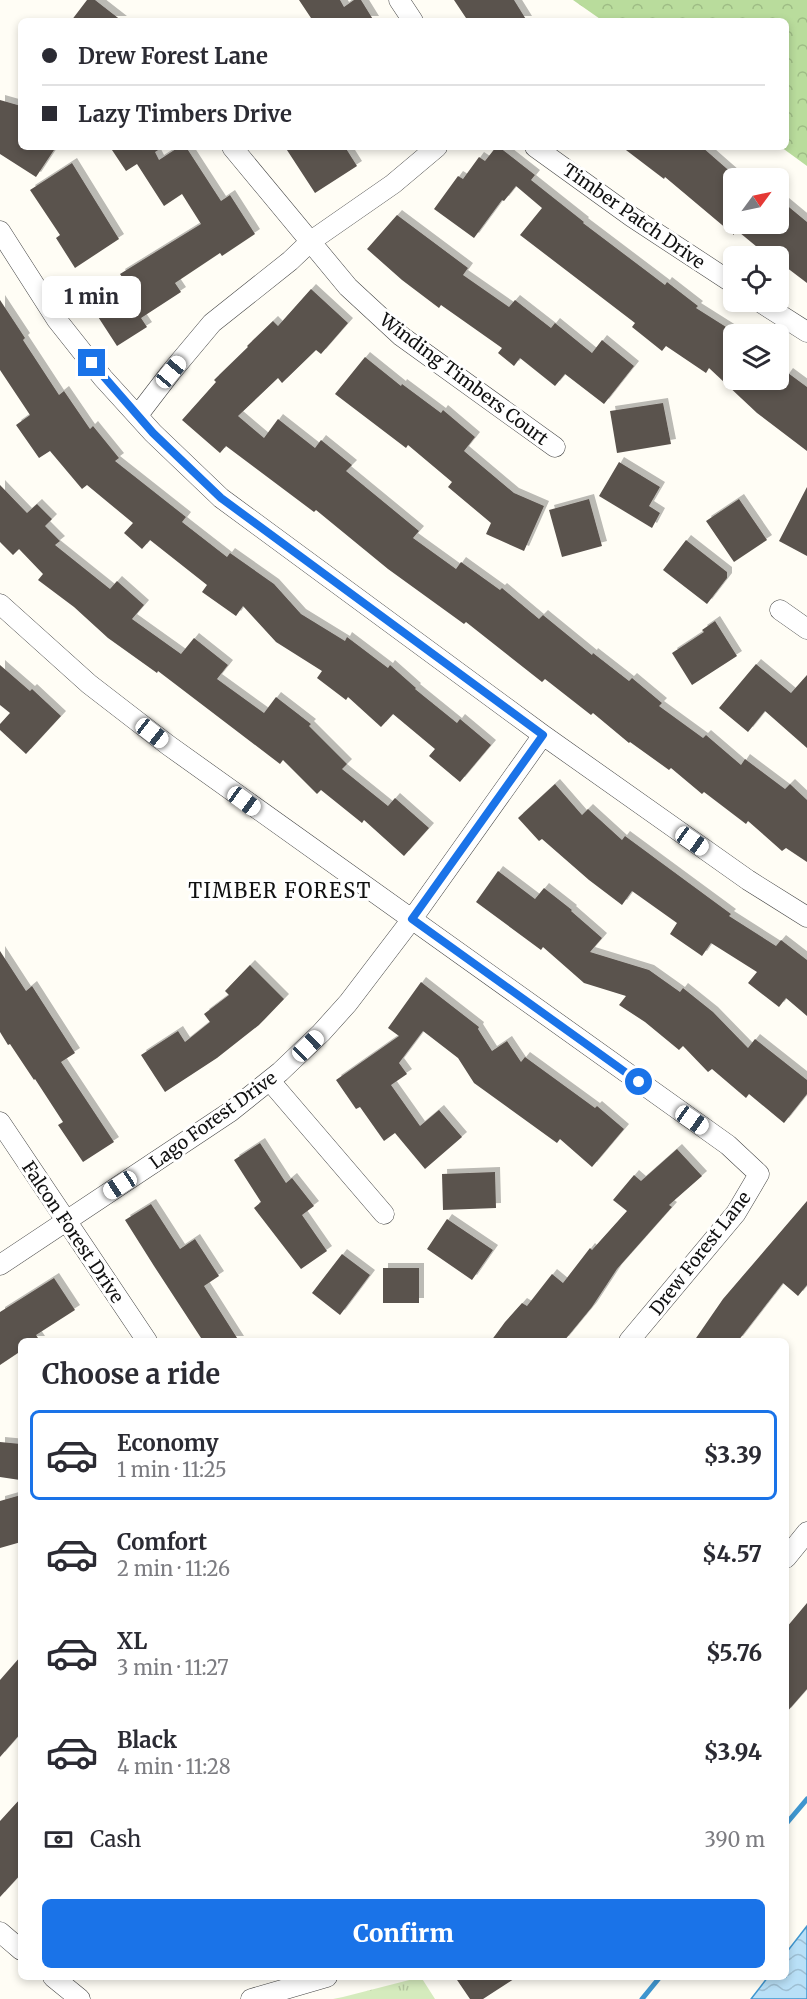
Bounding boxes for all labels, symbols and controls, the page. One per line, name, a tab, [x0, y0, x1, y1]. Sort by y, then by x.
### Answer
text: Drew Forest Lane	[78, 42, 268, 70]
text: Lazy Timbers Drive	[78, 100, 292, 128]
street label: Timber Patch Drive	[558, 158, 710, 274]
north arrow	[723, 168, 789, 234]
map controls	[723, 168, 789, 390]
button: locate	[723, 246, 789, 312]
callout: 1 min	[42, 276, 142, 318]
text: 1 min	[64, 284, 119, 309]
street label: Winding Timbers Court	[374, 307, 553, 450]
button: layers	[723, 324, 789, 390]
route end	[78, 349, 105, 376]
car	[153, 352, 189, 392]
car	[132, 715, 172, 751]
car	[224, 783, 264, 819]
car	[672, 823, 712, 859]
district label: TIMBER FOREST	[188, 878, 372, 903]
car	[289, 1027, 327, 1065]
street label: Lago Forest Drive	[145, 1066, 281, 1174]
route start	[625, 1068, 652, 1095]
car	[672, 1102, 712, 1138]
street label: Falcon Forest Drive	[17, 1157, 129, 1307]
car	[100, 1168, 140, 1202]
street label: Drew Forest Lane	[644, 1186, 756, 1320]
text: Choose a ride	[42, 1357, 220, 1391]
icon: car	[45, 1428, 99, 1482]
text: Economy	[117, 1429, 218, 1457]
text: $3.39	[704, 1441, 762, 1469]
text: 1 min · 11:25	[117, 1457, 227, 1482]
icon: car	[45, 1527, 99, 1581]
text: Comfort	[117, 1528, 207, 1556]
text: $4.57	[702, 1540, 762, 1568]
text: 2 min · 11:26	[117, 1556, 230, 1581]
icon: car	[45, 1626, 99, 1680]
text: XL	[117, 1627, 147, 1655]
text: $5.76	[706, 1639, 762, 1667]
text: 3 min · 11:27	[117, 1655, 229, 1680]
icon: car	[45, 1725, 99, 1779]
text: Black	[117, 1726, 177, 1754]
text: $3.94	[704, 1738, 762, 1766]
text: 4 min · 11:28	[117, 1754, 231, 1779]
icon: cash	[42, 1823, 75, 1856]
text: Cash	[90, 1825, 141, 1853]
text: 390 m	[705, 1827, 765, 1852]
button: Confirm	[42, 1899, 765, 1968]

